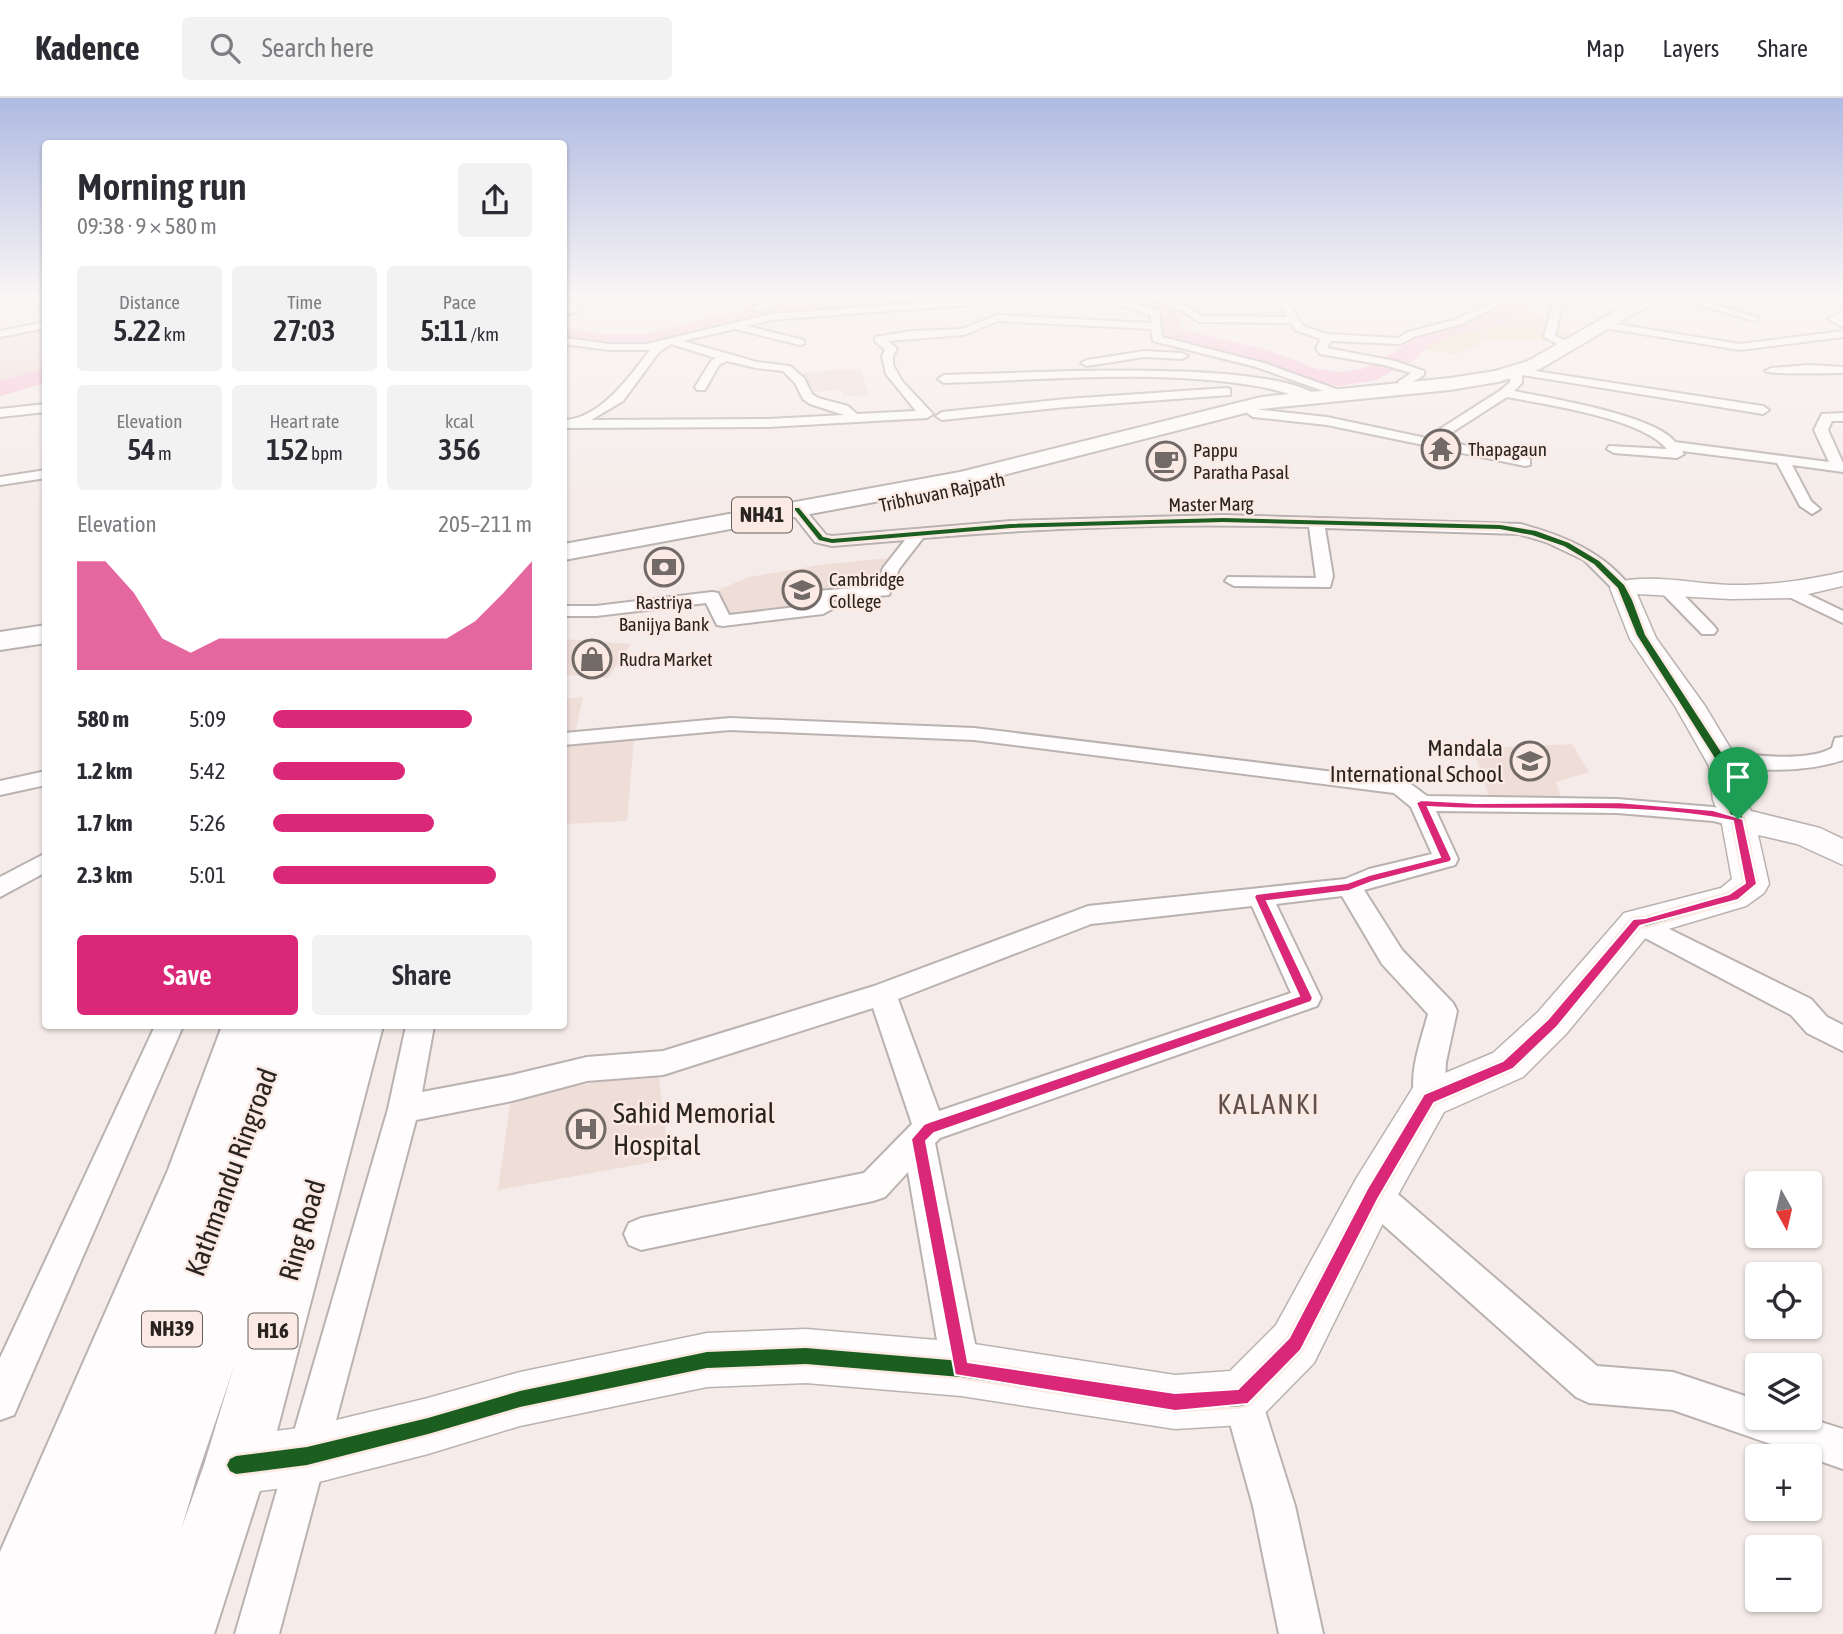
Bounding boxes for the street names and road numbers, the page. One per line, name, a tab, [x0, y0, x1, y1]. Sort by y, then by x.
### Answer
street label: Tribhuvan Rajpath	[877, 468, 1007, 516]
street label: Master Marg	[1168, 492, 1255, 516]
road number: NH41	[732, 498, 792, 532]
street label: Kathmandu Ringroad	[179, 1064, 283, 1280]
street label: Ring Road	[272, 1176, 332, 1284]
road number: NH39	[142, 1312, 202, 1346]
road number: H16	[248, 1314, 298, 1348]

